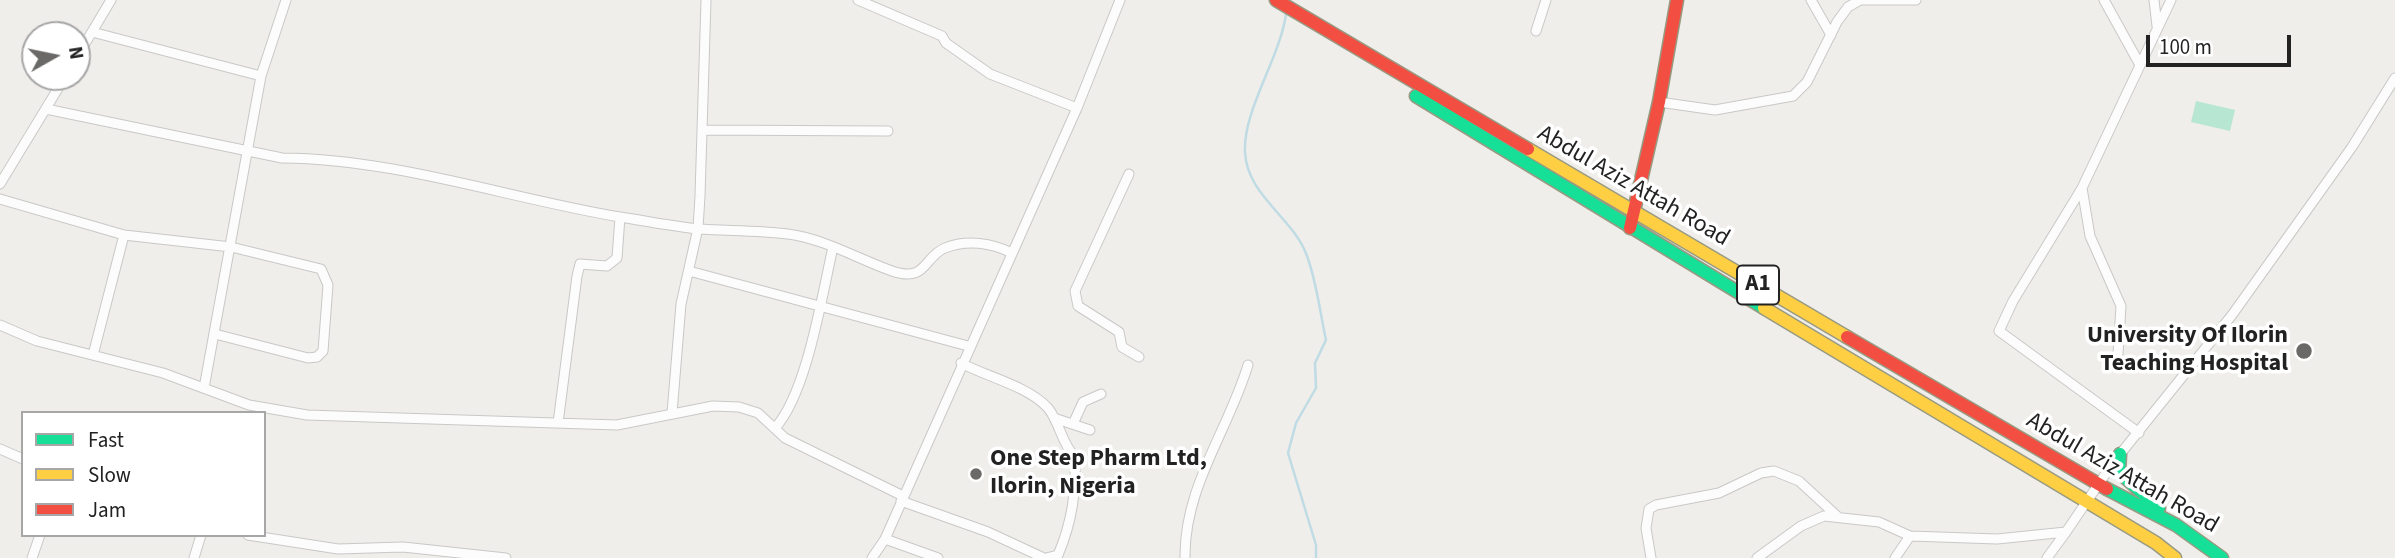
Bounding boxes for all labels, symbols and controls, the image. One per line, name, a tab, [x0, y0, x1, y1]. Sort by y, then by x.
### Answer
north arrow	[21, 21, 91, 91]
scale bar	[2150, 21, 2295, 65]
text: 100 m	[2159, 32, 2212, 62]
text: N	[61, 45, 90, 61]
street label: Abdul Aziz Attah Road	[1532, 120, 1734, 254]
road number: A1	[1737, 266, 1779, 304]
place label: University Of Ilorin Teaching Hospital	[2087, 323, 2288, 379]
marker: University Of Ilorin Teaching Hospital	[2294, 341, 2314, 361]
street label: Abdul Aziz Attah Road	[2021, 407, 2223, 541]
legend	[21, 411, 266, 537]
text: Fast	[88, 425, 124, 455]
place label: One Step Pharm Ltd, Ilorin, Nigeria	[990, 446, 1207, 502]
text: Slow	[88, 460, 131, 490]
marker: One Step Pharm Ltd, Ilorin, Nigeria	[968, 466, 984, 482]
text: Jam	[88, 495, 126, 525]

